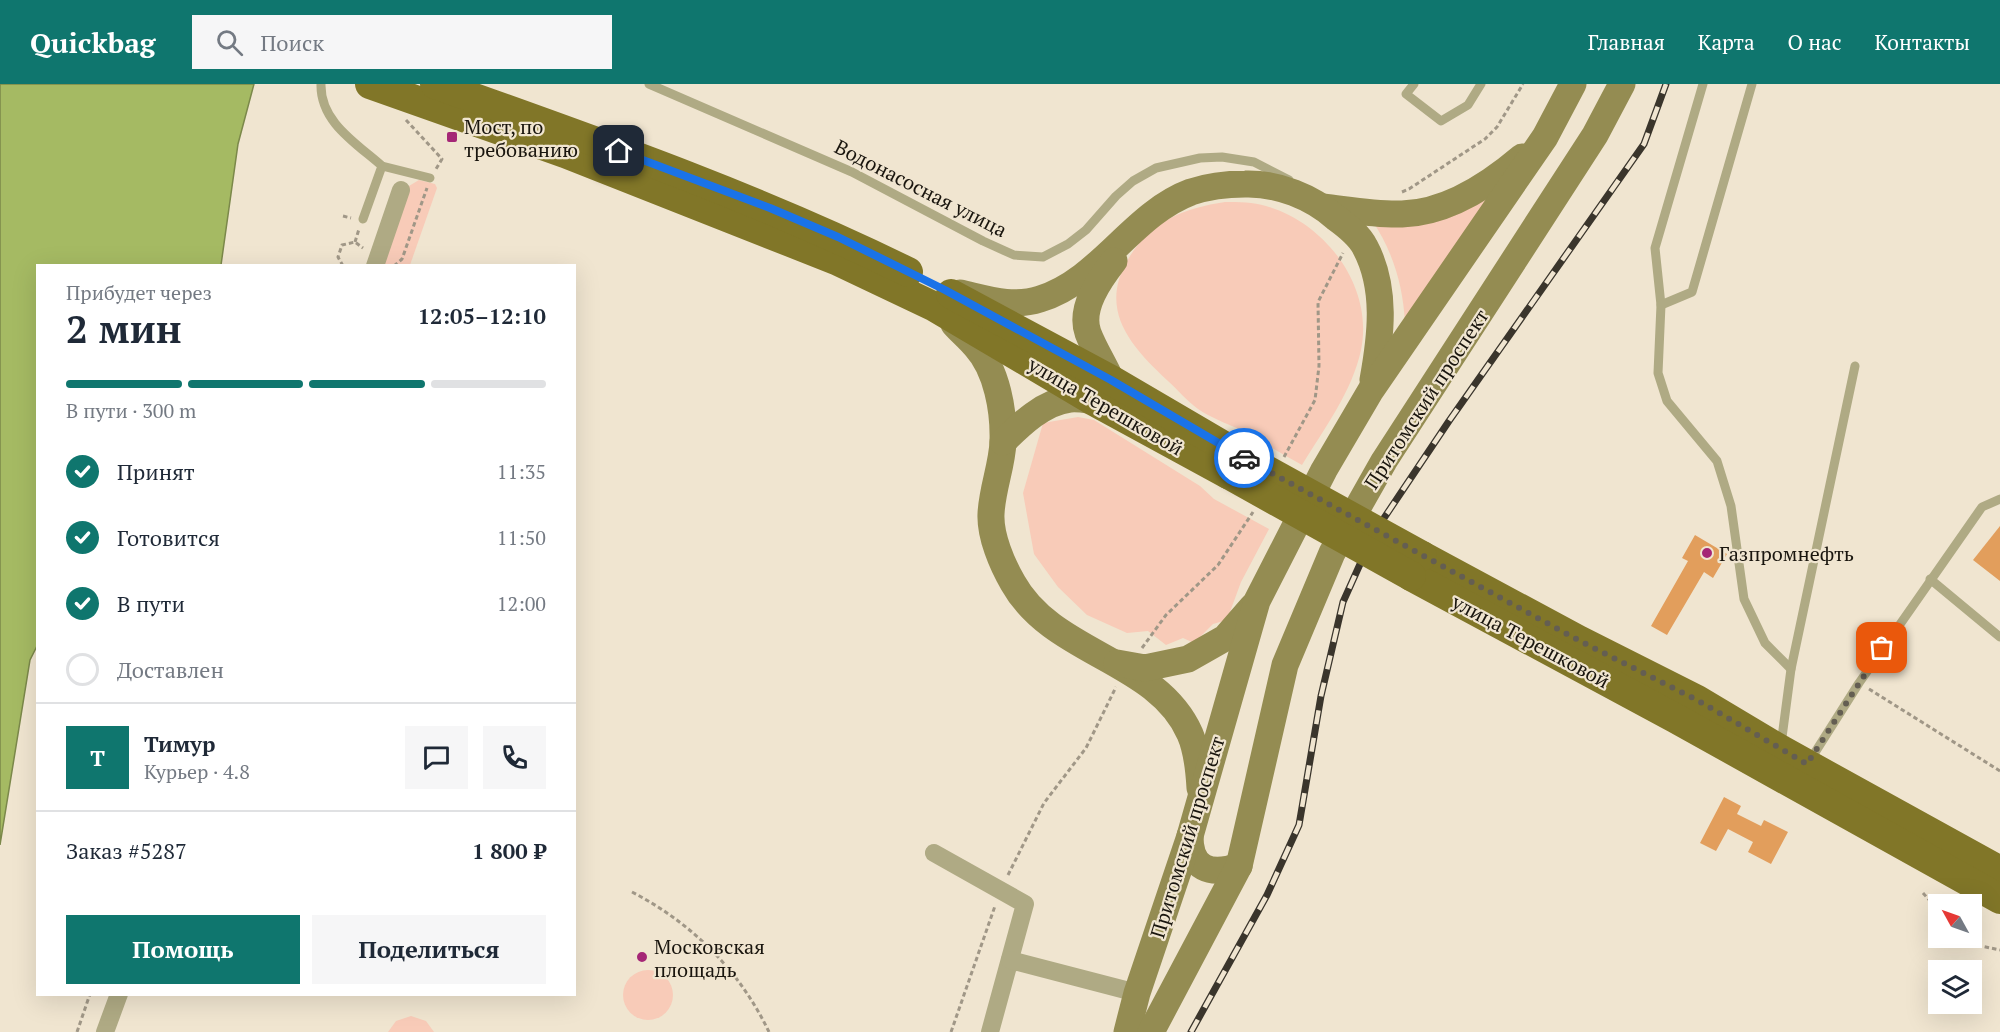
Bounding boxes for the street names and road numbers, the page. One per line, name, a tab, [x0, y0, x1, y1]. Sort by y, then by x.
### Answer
street label: Водонасосная улица	[830, 133, 1012, 243]
street label: Притомский проспект	[1358, 304, 1494, 494]
street label: улица Терешковой	[1023, 350, 1188, 461]
street label: улица Терешковой	[1447, 588, 1614, 694]
street label: Притомский проспект	[1143, 733, 1231, 941]

